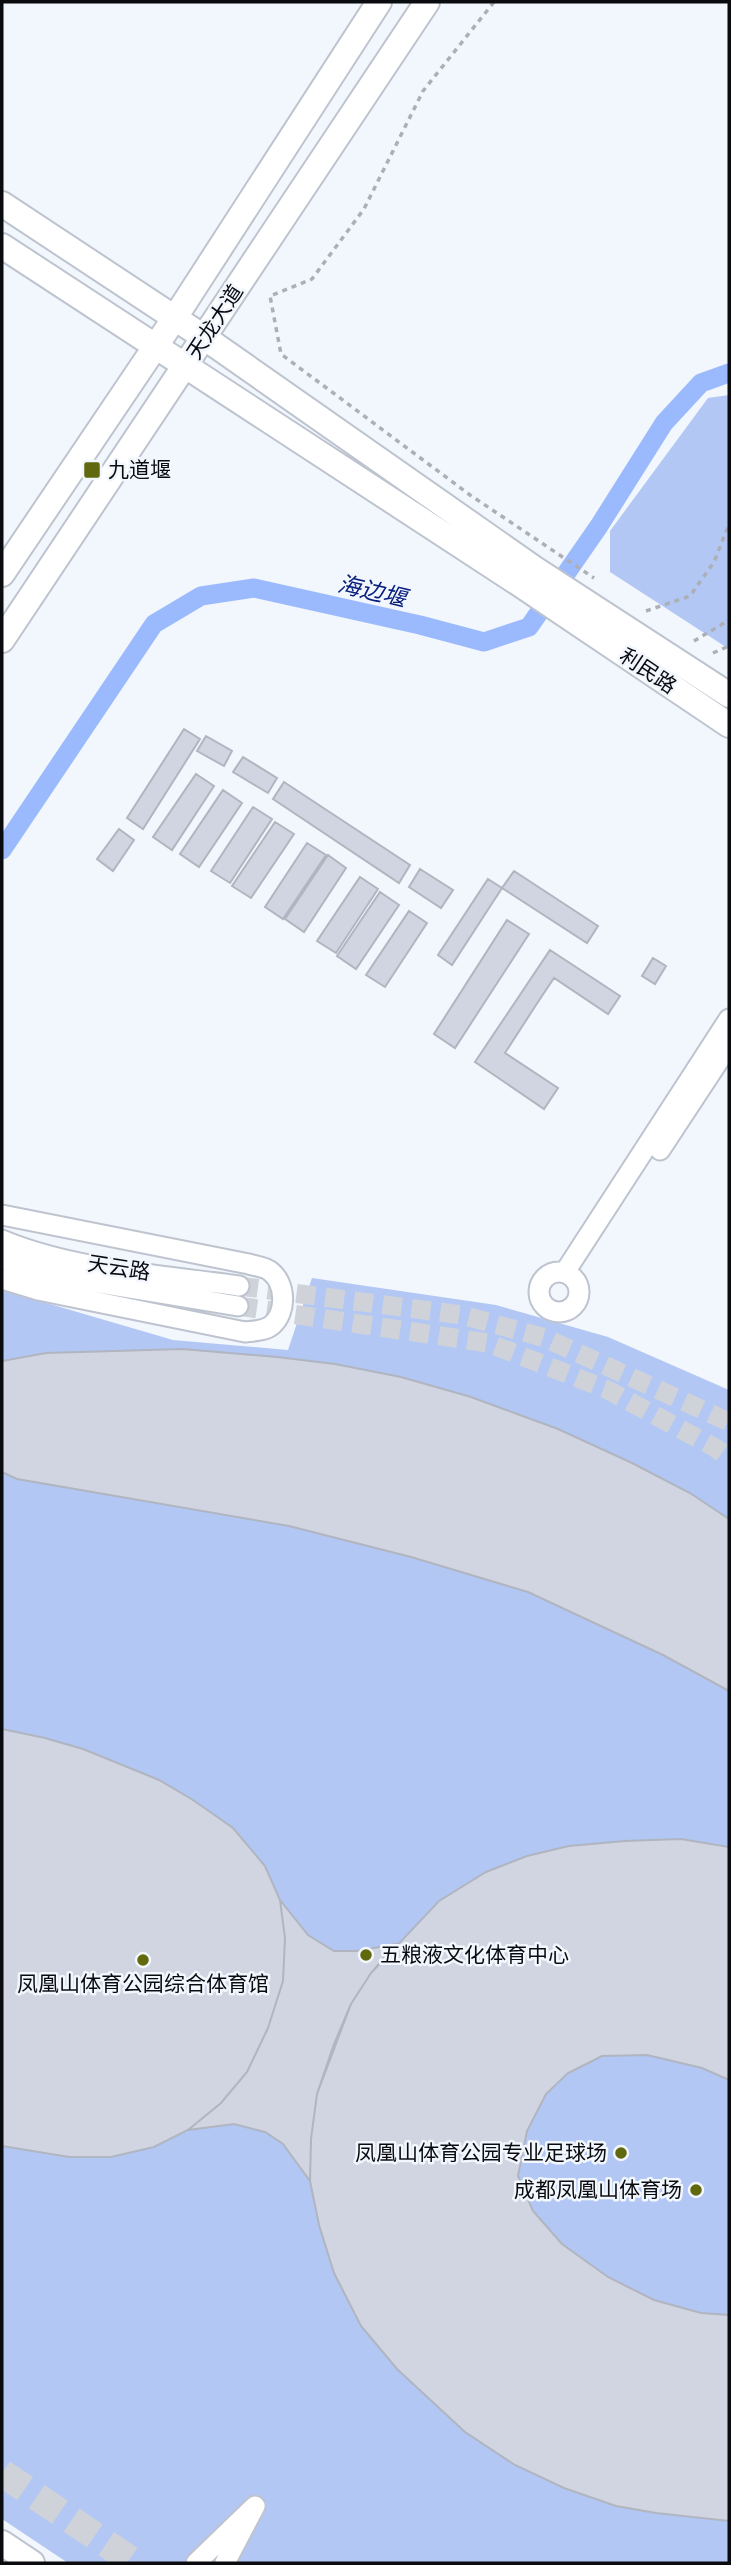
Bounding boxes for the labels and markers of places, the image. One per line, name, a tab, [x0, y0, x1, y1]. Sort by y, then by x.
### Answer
place label: 九道堰	[108, 457, 171, 483]
marker: 九道堰	[82, 460, 102, 480]
place label: 五粮液文化体育中心	[380, 1942, 569, 1968]
marker: 五粮液文化体育中心	[358, 1947, 374, 1963]
marker: 凤凰山体育公园综合体育馆	[135, 1952, 151, 1968]
place label: 凤凰山体育公园综合体育馆	[17, 1971, 269, 1997]
place label: 凤凰山体育公园专业足球场	[355, 2140, 607, 2166]
marker: 凤凰山体育公园专业足球场	[613, 2145, 629, 2161]
place label: 成都凤凰山体育场	[514, 2177, 682, 2203]
marker: 成都凤凰山体育场	[688, 2182, 704, 2198]

